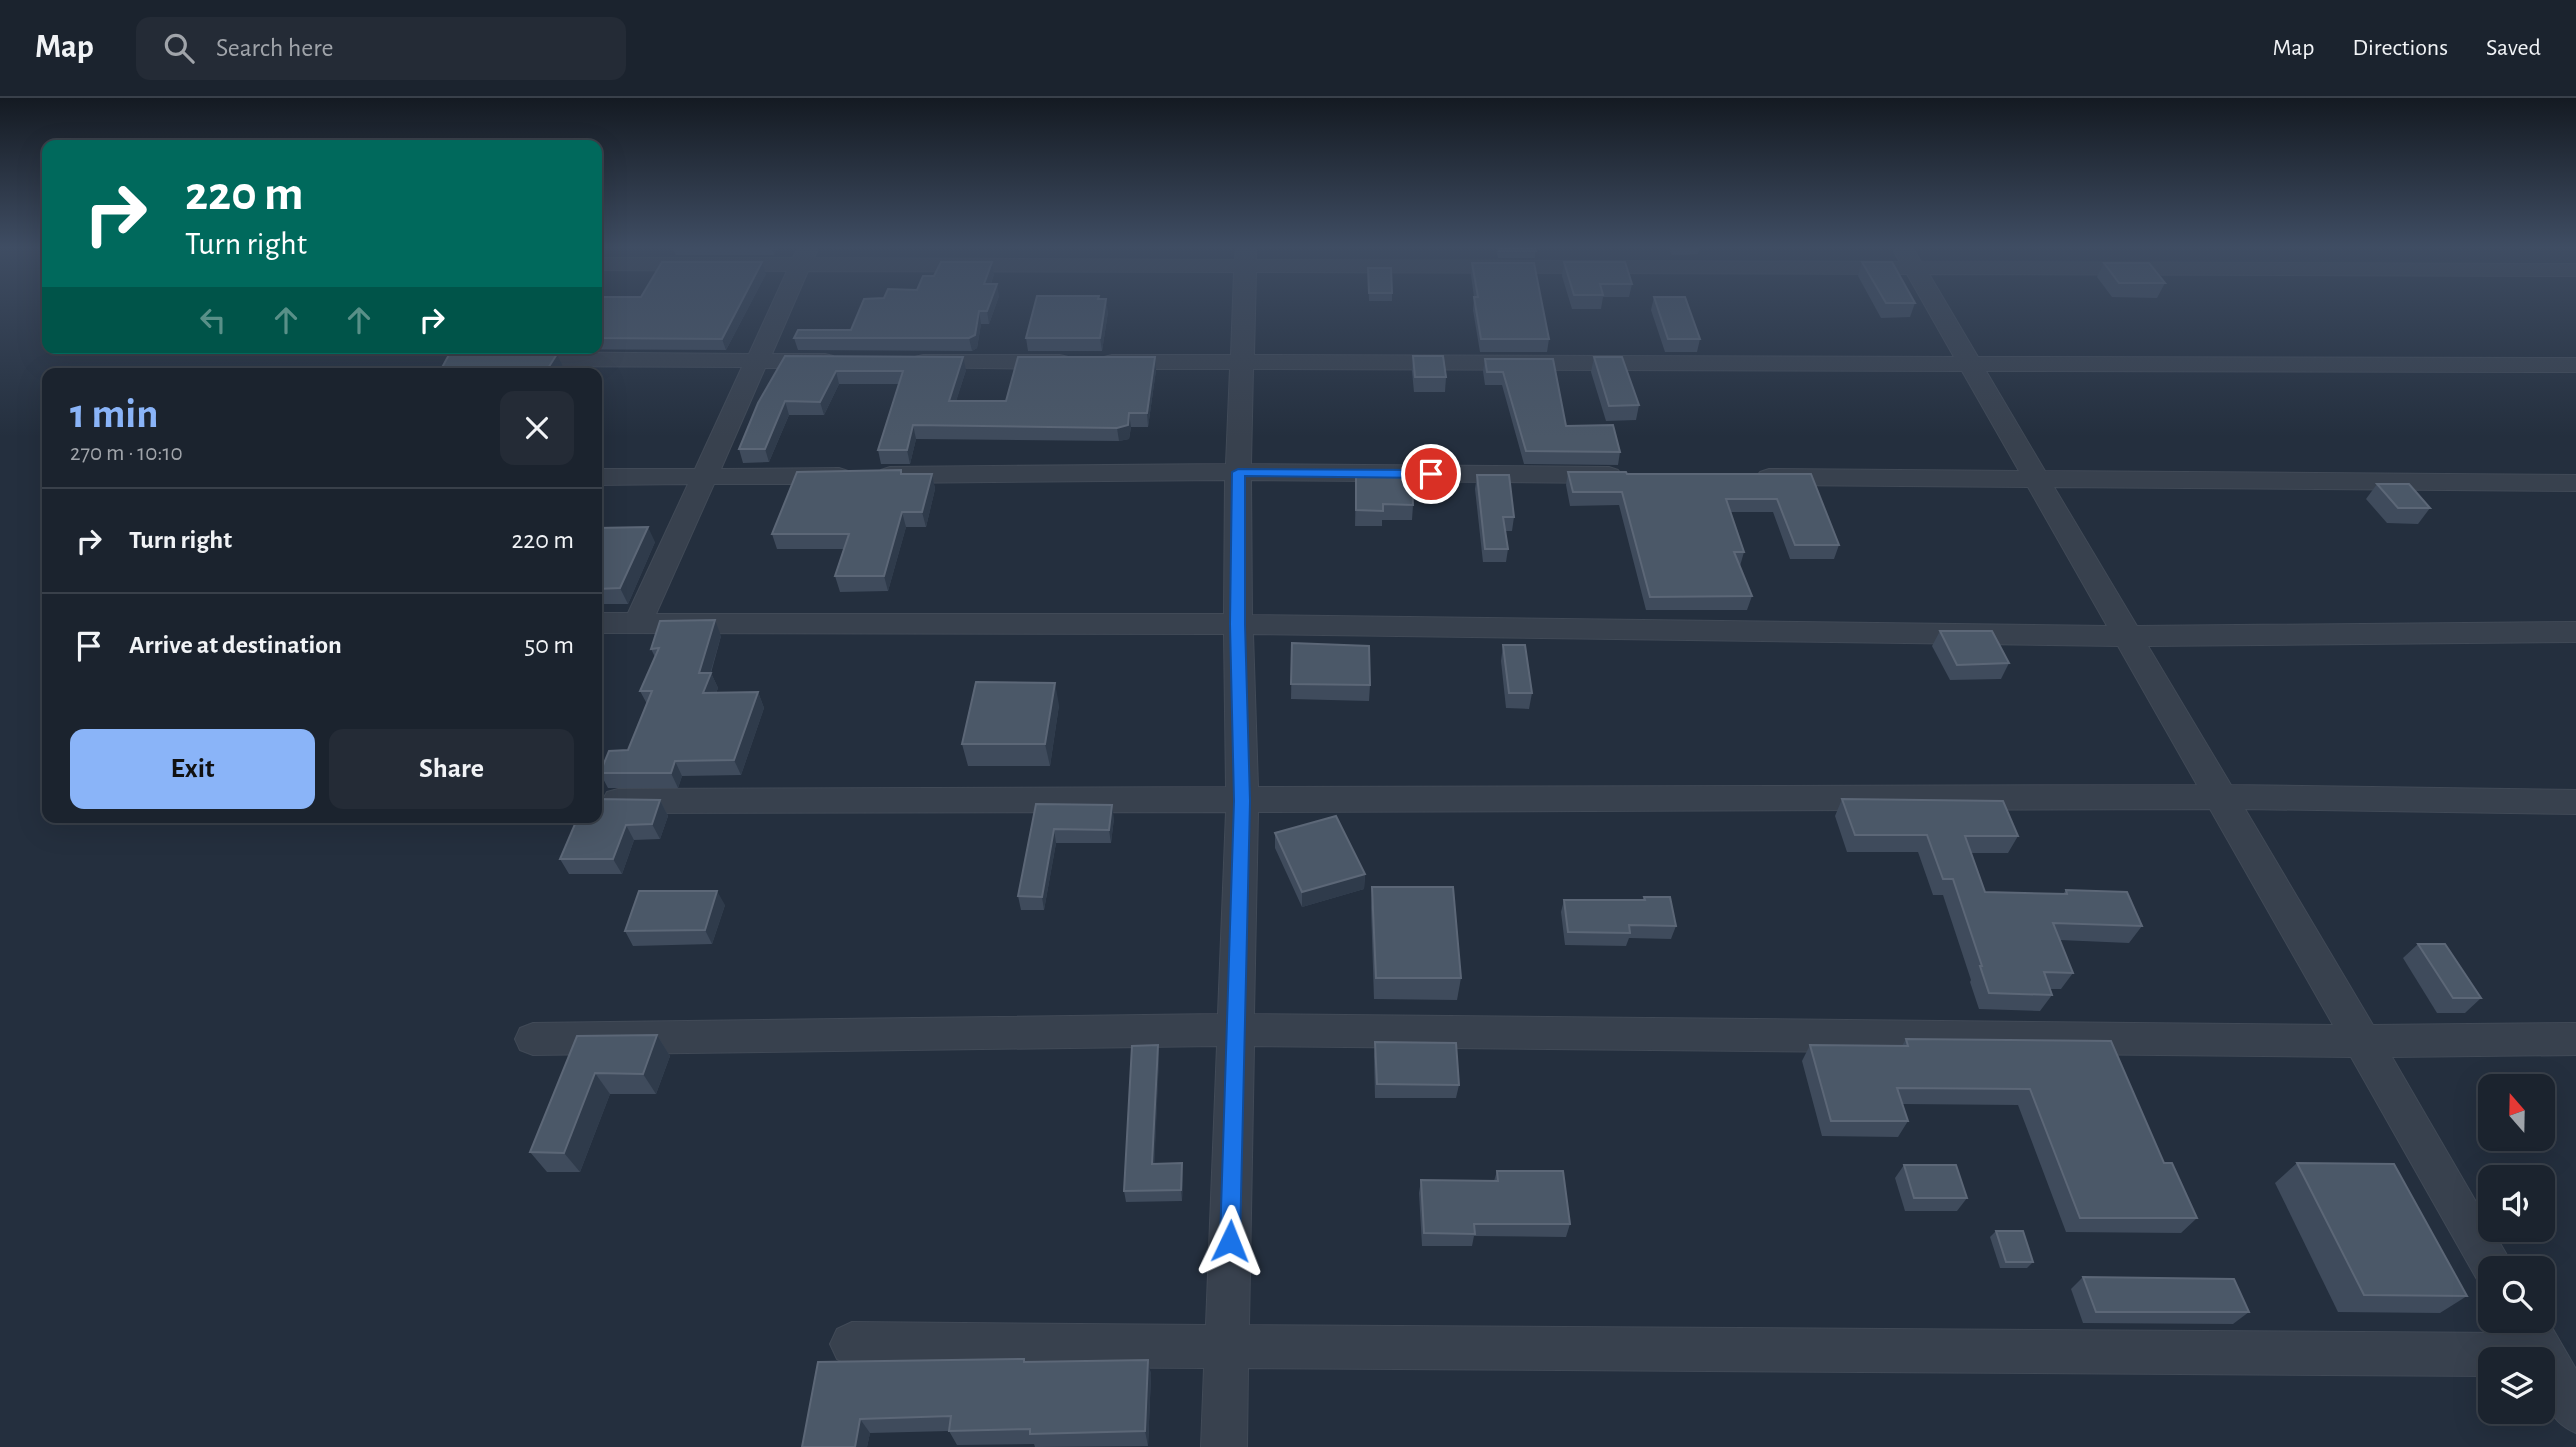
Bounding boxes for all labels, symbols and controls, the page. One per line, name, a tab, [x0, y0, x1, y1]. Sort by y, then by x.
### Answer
search box	[136, 17, 626, 80]
icon: search	[160, 29, 198, 67]
text: Map	[35, 31, 94, 64]
text: Search here	[216, 35, 334, 61]
text: Map	[2272, 36, 2314, 60]
text: Directions	[2352, 36, 2448, 60]
text: Saved	[2486, 36, 2541, 60]
icon: right	[70, 168, 161, 259]
text: 220 m	[185, 170, 304, 219]
text: Turn right	[185, 228, 307, 260]
icon: left	[194, 301, 232, 339]
icon: ahead	[267, 301, 305, 339]
icon: ahead	[340, 301, 378, 339]
icon: right	[413, 301, 451, 339]
button: close	[500, 391, 574, 465]
text: 1 min	[70, 393, 159, 435]
text: 270 m · 10:10	[70, 442, 183, 465]
pin	[1401, 444, 1461, 504]
icon: arrive	[1412, 455, 1450, 493]
icon: right	[70, 522, 108, 560]
text: Turn right	[129, 527, 232, 553]
text: 220 m	[512, 527, 574, 553]
icon: arrive	[70, 627, 108, 665]
text: Arrive at destination	[129, 632, 342, 658]
text: 50 m	[524, 632, 574, 658]
button: Exit	[70, 729, 315, 809]
button: Share	[329, 729, 574, 809]
north arrow	[2478, 1074, 2555, 1152]
map controls	[2478, 1074, 2555, 1424]
button: sound	[2478, 1165, 2555, 1242]
position arrow	[1193, 1204, 1267, 1278]
button: search	[2478, 1256, 2555, 1333]
button: layers	[2478, 1347, 2555, 1424]

